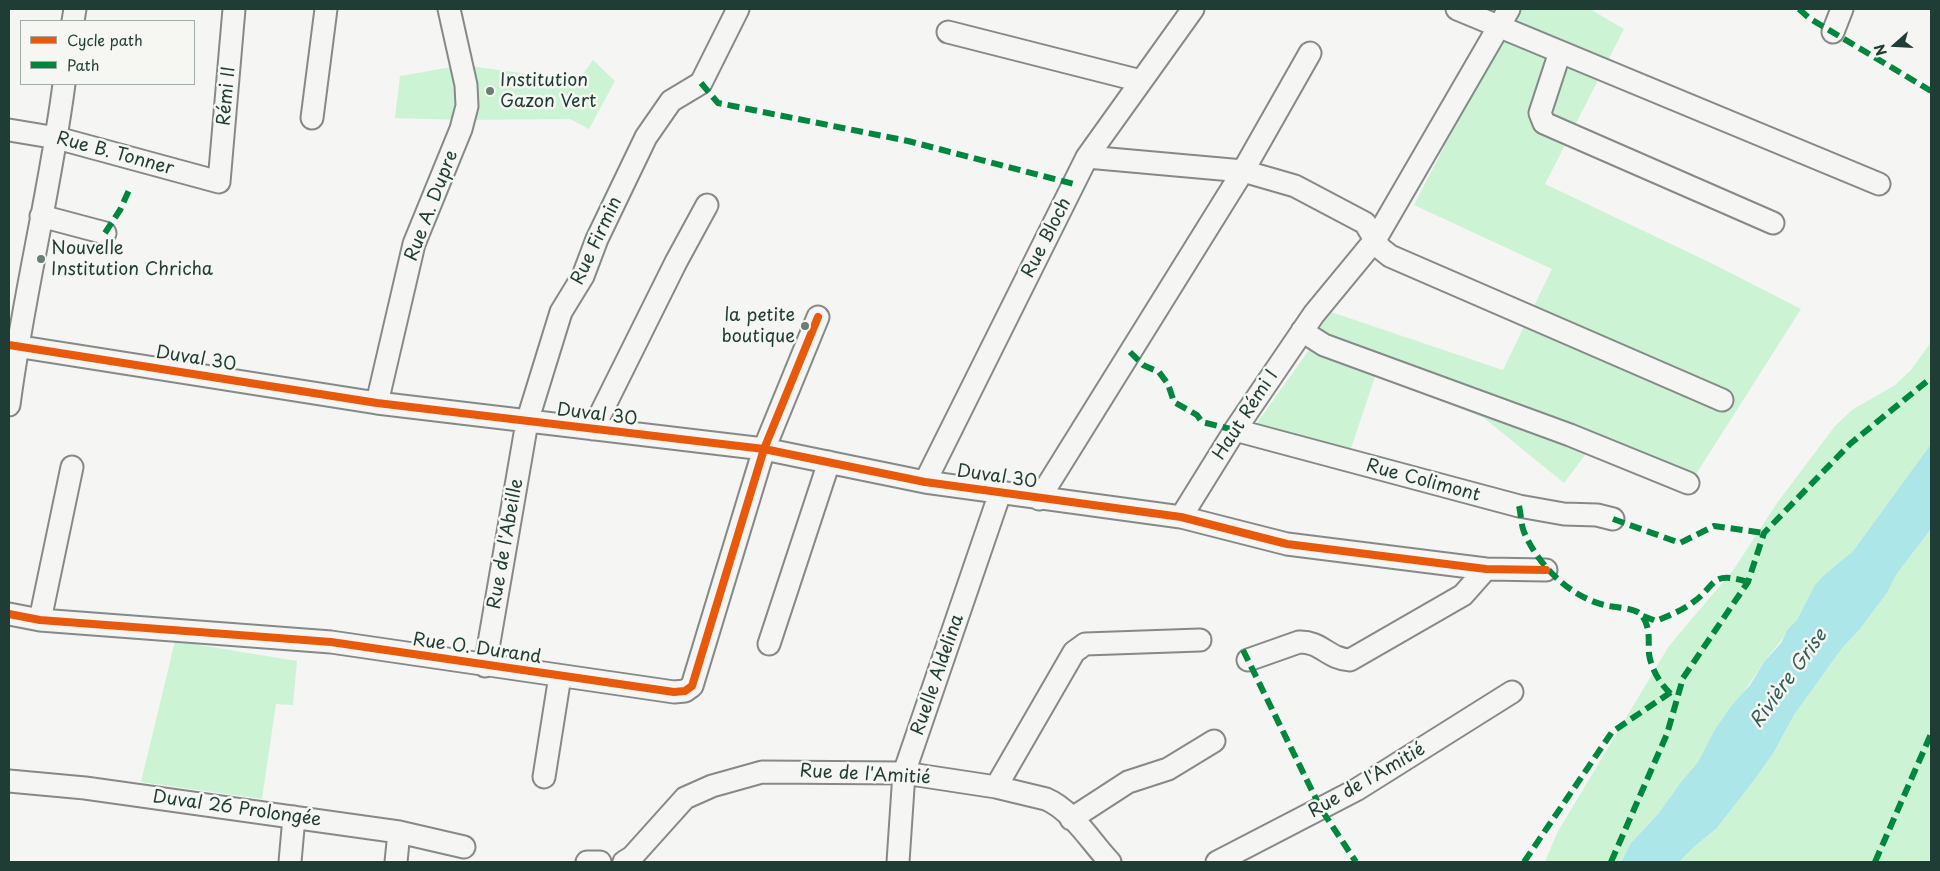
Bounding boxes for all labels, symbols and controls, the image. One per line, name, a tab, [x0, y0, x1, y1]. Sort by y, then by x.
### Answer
legend	[20, 20, 195, 85]
north arrow	[1870, 20, 1920, 70]
text: Cycle path	[67, 28, 143, 51]
text: N	[1869, 41, 1892, 59]
text: Path	[67, 53, 99, 76]
street label: Rémi II	[214, 65, 240, 127]
place label: Institution Gazon Vert	[500, 70, 596, 112]
marker: Institution Gazon Vert	[484, 85, 496, 97]
street label: Rue B. Tonner	[54, 128, 176, 180]
street label: Rue A. Dupre	[401, 148, 463, 264]
street label: Rue Firmin	[567, 193, 627, 289]
street label: Rue Bloch	[1018, 194, 1076, 282]
place label: Nouvelle Institution Chricha	[51, 238, 213, 280]
marker: Nouvelle Institution Chricha	[35, 253, 47, 265]
place label: la petite boutique	[722, 305, 795, 348]
marker: la petite boutique	[799, 320, 811, 332]
street label: Duval 30	[154, 342, 238, 376]
street label: Haut Rémi I	[1209, 366, 1283, 464]
street label: Duval 30	[556, 399, 638, 431]
street label: Rue Colimont	[1364, 455, 1482, 507]
street label: Duval 30	[955, 461, 1039, 493]
street label: Rue de l'Abeille	[484, 477, 528, 611]
street label: Ruelle Aldelina	[907, 612, 969, 738]
water label: Rivière Grise	[1746, 625, 1832, 733]
street label: Rue O. Durand	[411, 629, 543, 669]
street label: Rue de l'Amitié	[1305, 739, 1429, 823]
street label: Rue de l'Amitié	[799, 761, 931, 789]
street label: Duval 26 Prolongée	[151, 786, 323, 832]

